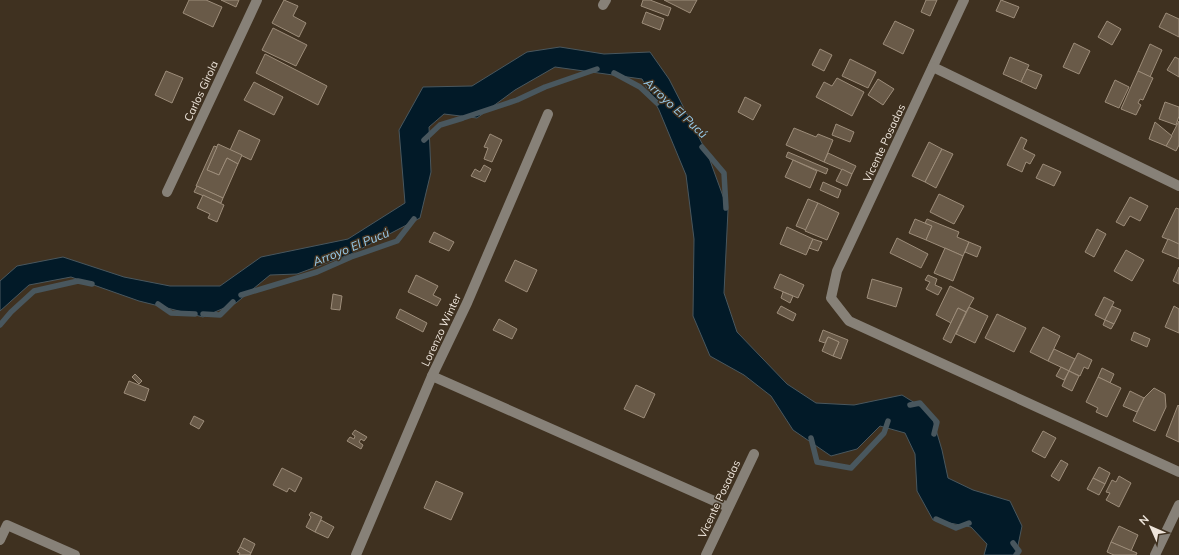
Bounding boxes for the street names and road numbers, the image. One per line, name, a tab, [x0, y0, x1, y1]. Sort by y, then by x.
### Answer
street label: Carlos Girola	[181, 58, 221, 124]
street label: Vicente Posadas	[860, 102, 908, 184]
street label: Lorenzo Winter	[418, 292, 464, 368]
street label: Vicente Posadas	[695, 458, 743, 540]

